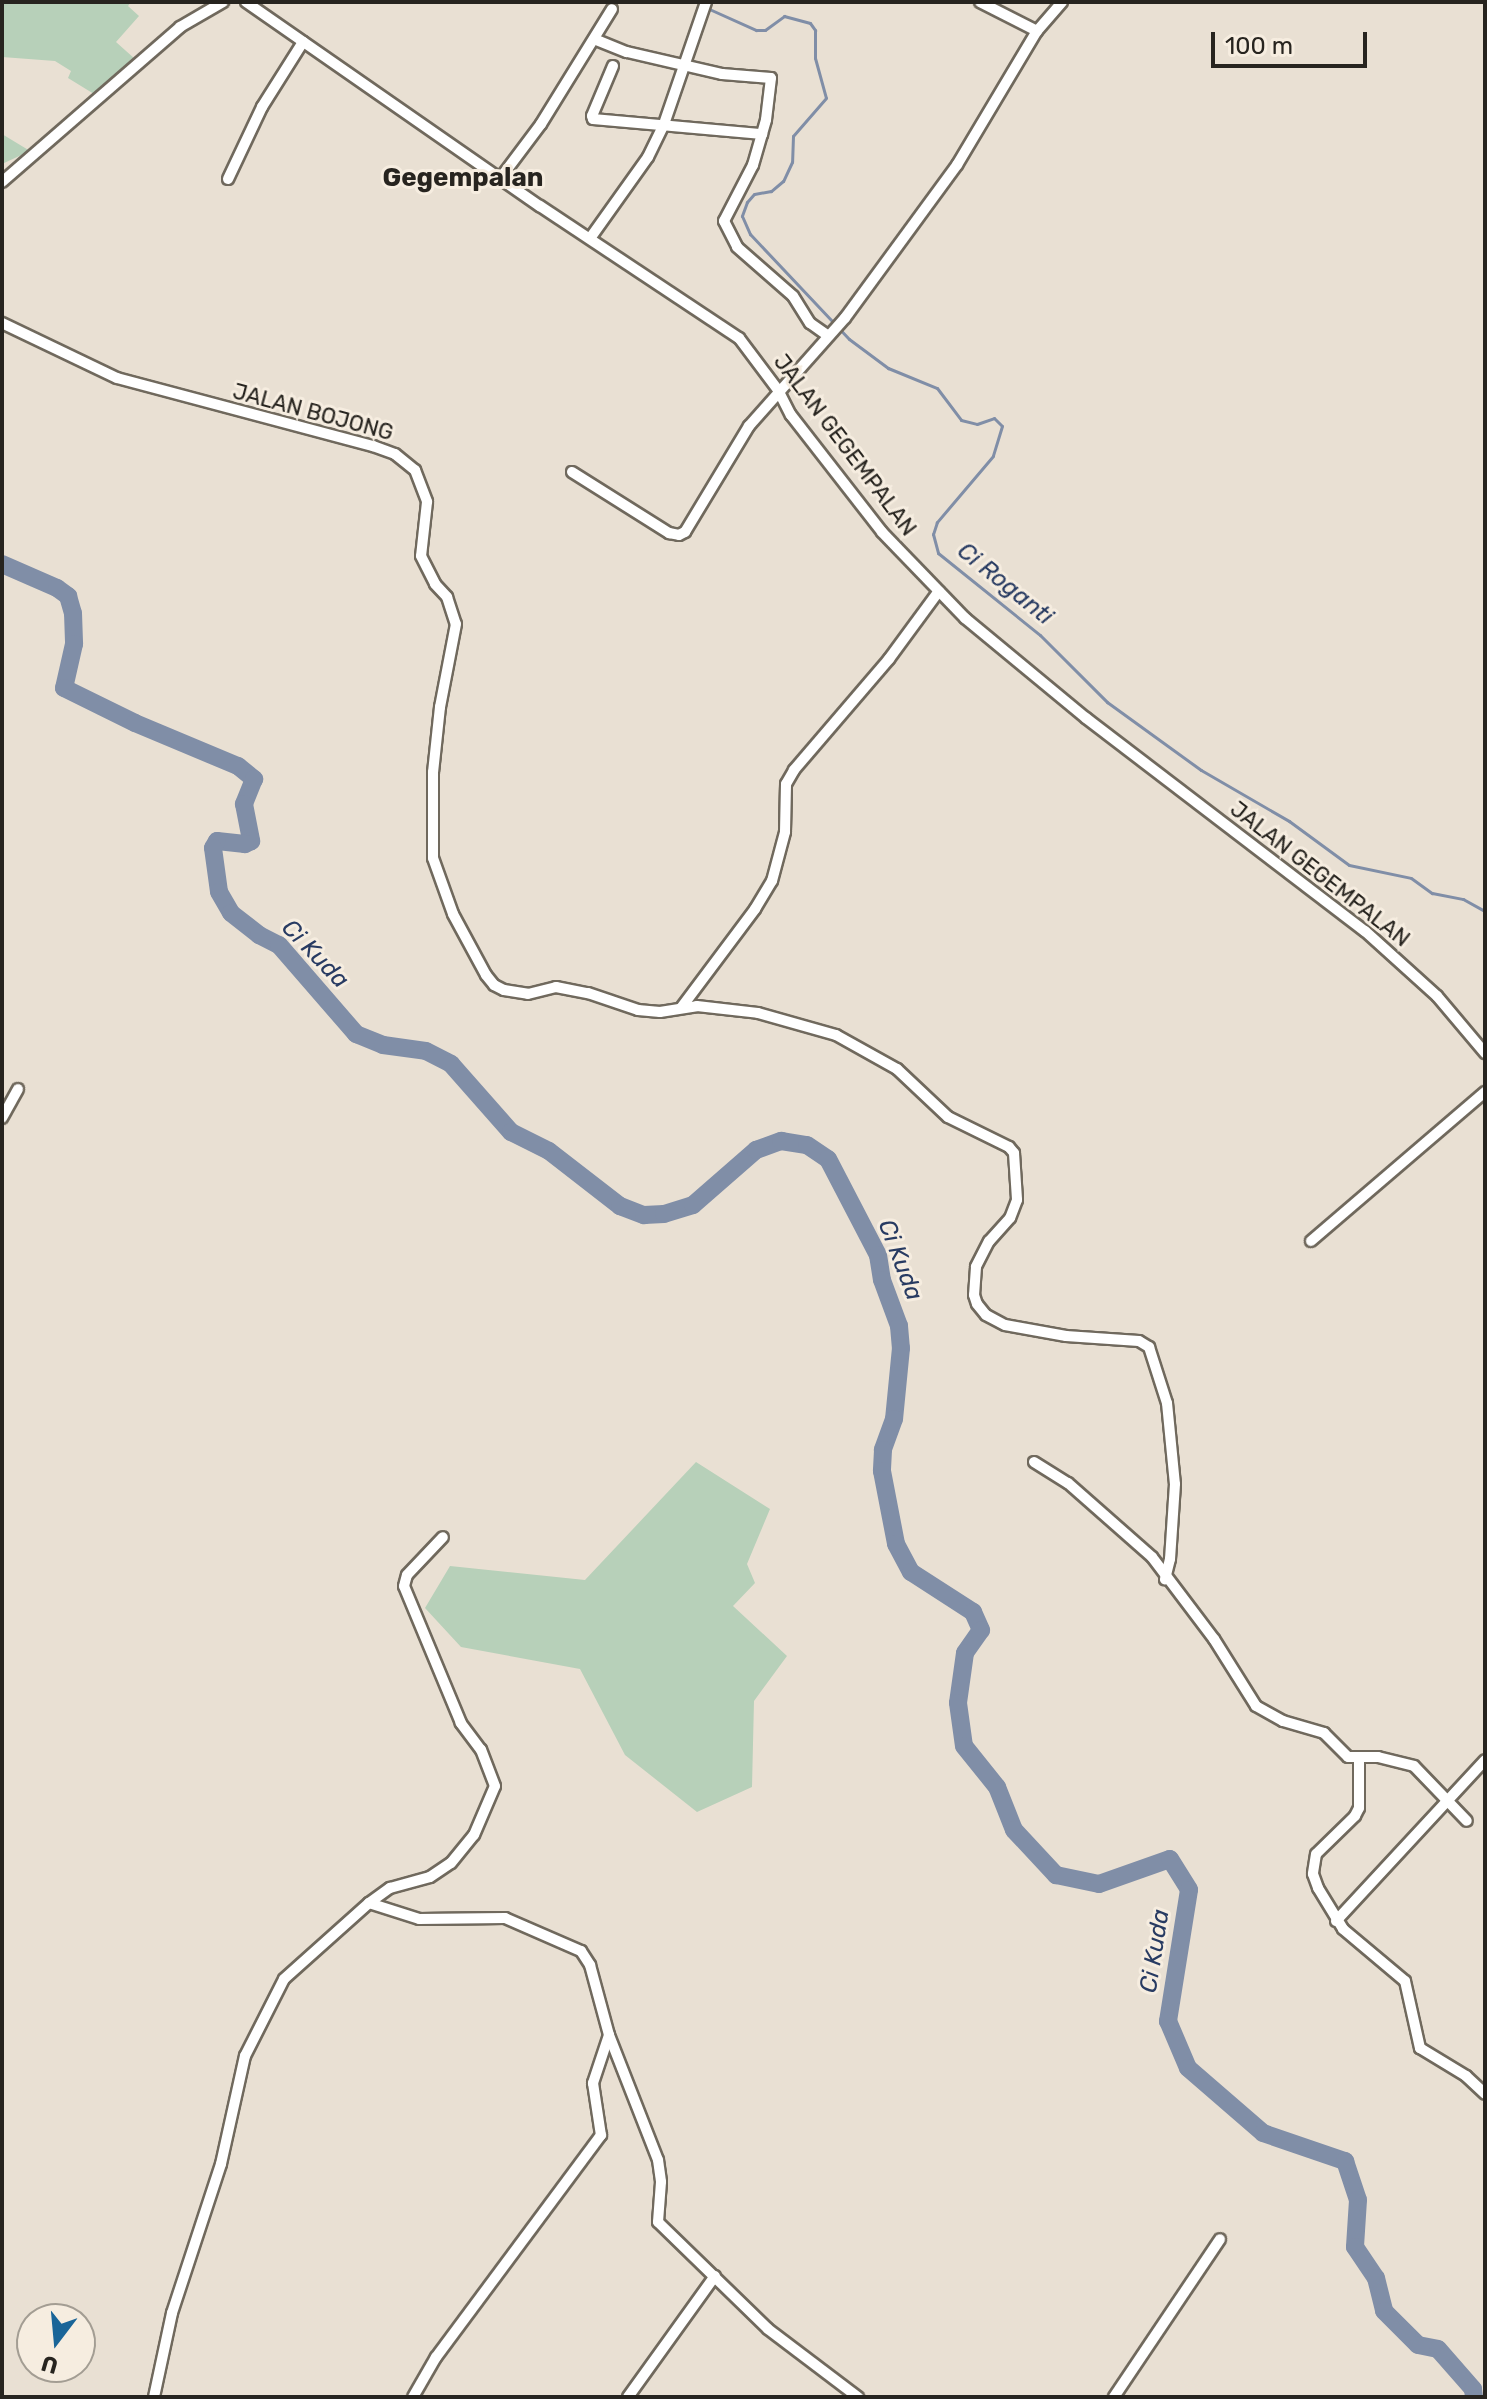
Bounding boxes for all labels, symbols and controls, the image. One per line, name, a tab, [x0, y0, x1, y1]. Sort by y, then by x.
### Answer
scale bar	[1215, 16, 1371, 66]
text: 100 m	[1225, 32, 1293, 60]
district label: Gegempalan	[382, 162, 544, 194]
street label: JALAN GEGEMPALAN	[768, 349, 922, 541]
street label: JALAN BOJONG	[230, 378, 396, 446]
water label: Ci Roganti	[951, 537, 1059, 631]
street label: JALAN GEGEMPALAN	[1225, 796, 1415, 952]
water label: Ci Kuda	[275, 914, 355, 994]
water label: Ci Kuda	[871, 1216, 929, 1304]
water label: Ci Kuda	[1134, 1907, 1176, 1995]
north arrow	[16, 2303, 96, 2383]
text: U	[38, 2349, 61, 2380]

